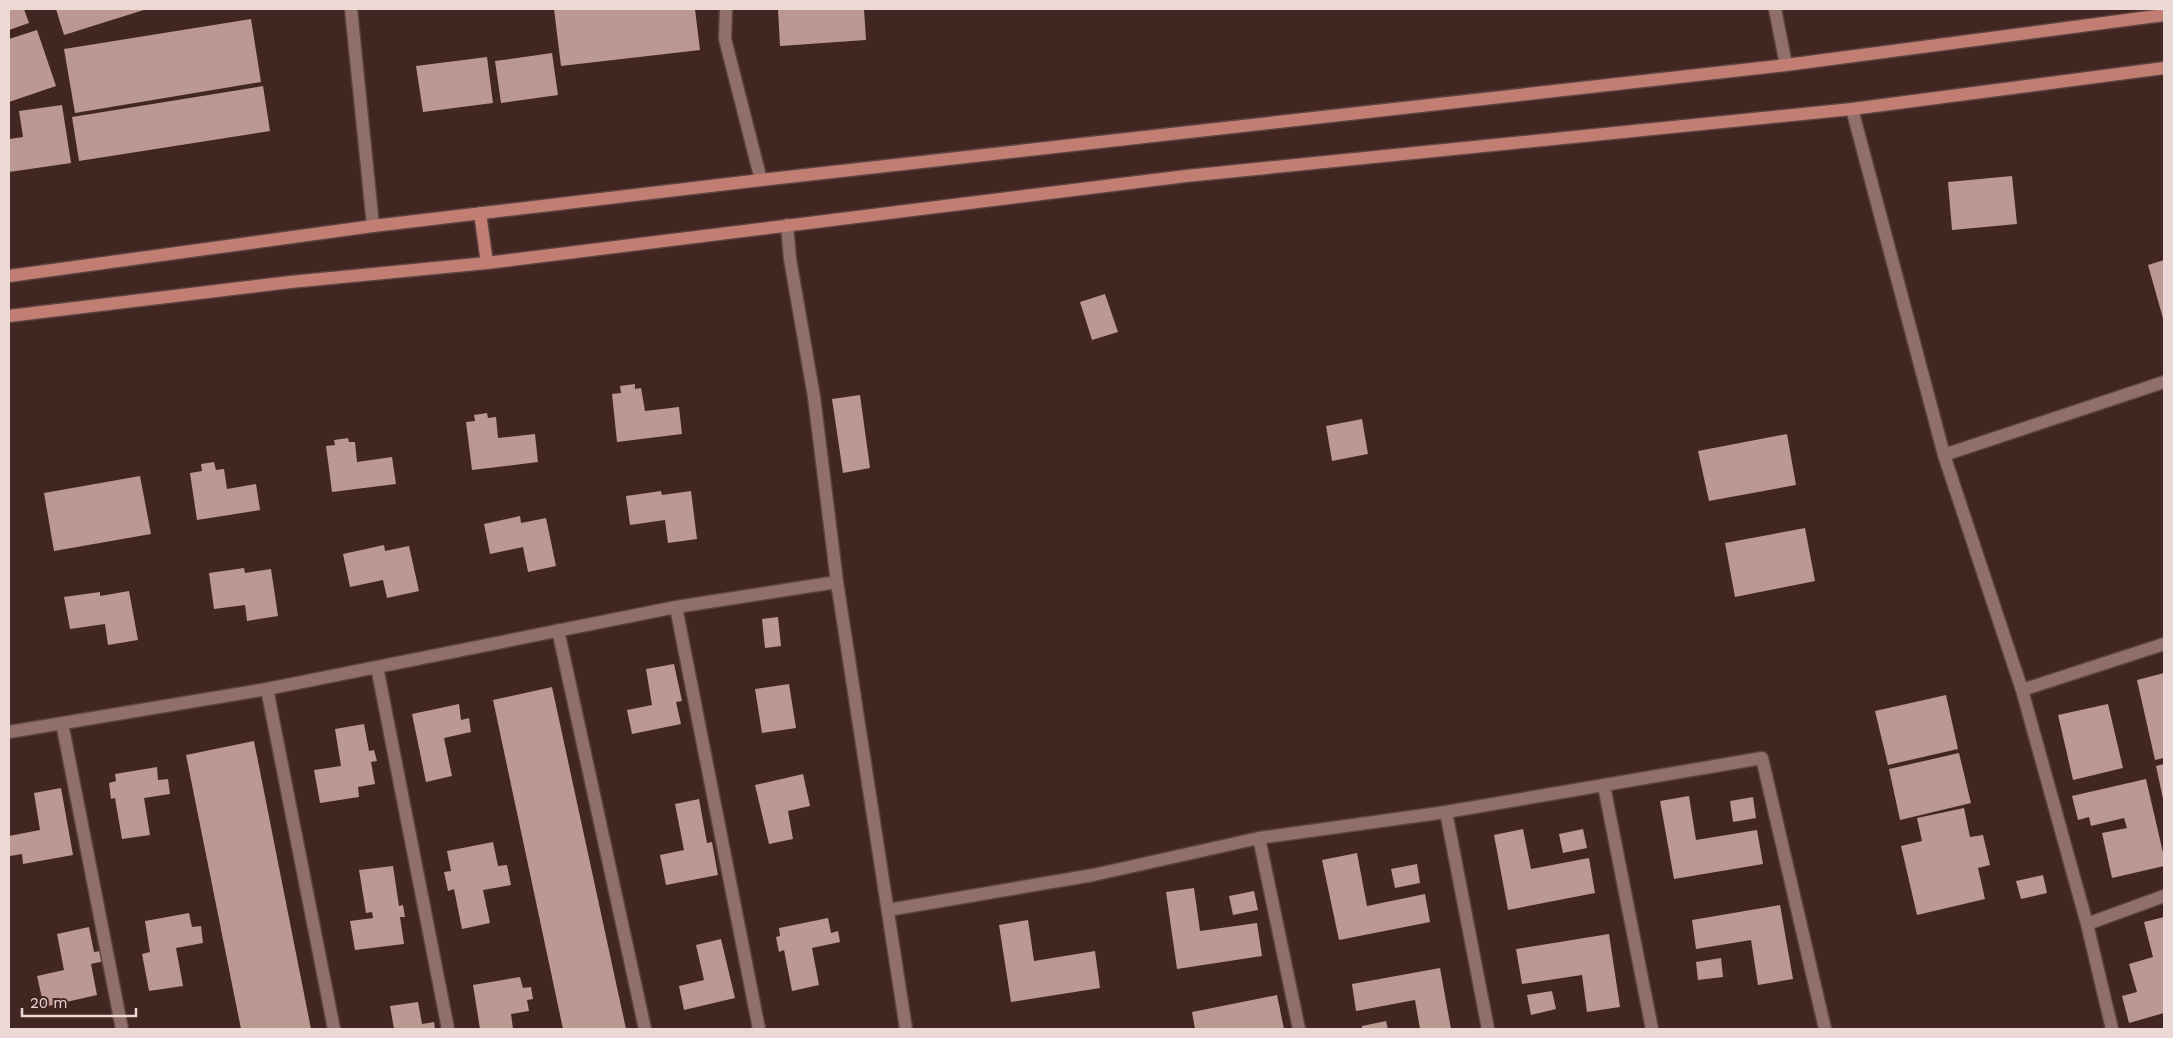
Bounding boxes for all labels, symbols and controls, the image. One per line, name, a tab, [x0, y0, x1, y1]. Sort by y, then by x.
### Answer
scale bar	[22, 986, 136, 1018]
text: 20 m	[30, 994, 68, 1012]

